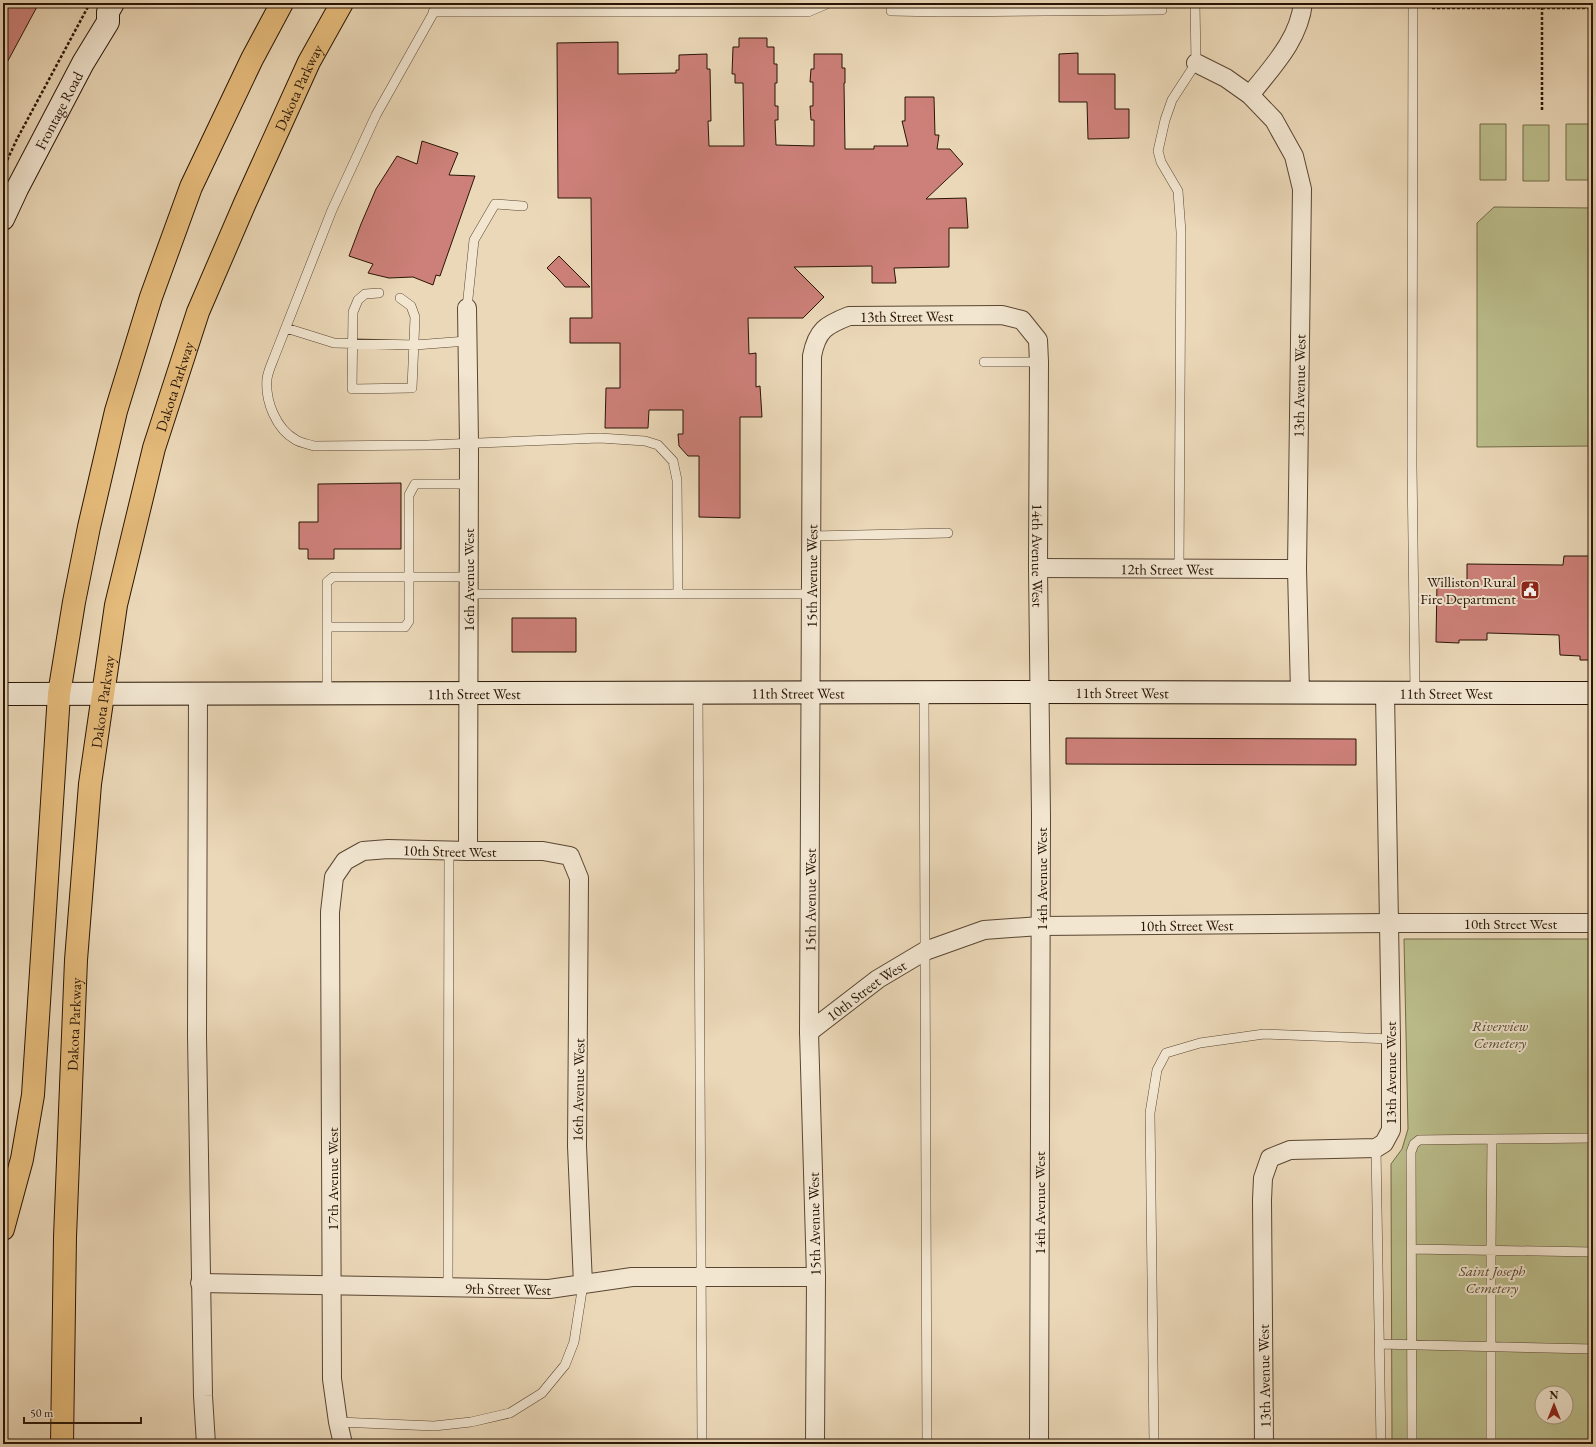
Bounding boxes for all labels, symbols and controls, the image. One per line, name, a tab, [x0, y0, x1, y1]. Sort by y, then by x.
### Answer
street label: Dakota Parkway	[270, 40, 327, 134]
street label: Frontage Road	[30, 68, 87, 153]
street label: 13th Street West	[860, 306, 954, 325]
street label: 13th Avenue West	[1289, 334, 1309, 438]
street label: Dakota Parkway	[150, 338, 198, 434]
street label: 14th Avenue West	[1028, 504, 1048, 608]
street label: 15th Avenue West	[801, 524, 821, 628]
street label: 16th Avenue West	[459, 528, 478, 632]
street label: 12th Street West	[1120, 559, 1214, 578]
place label: Williston Rural Fire Department	[1420, 572, 1516, 608]
public building icon: Williston Rural Fire Department	[1519, 579, 1541, 601]
street label: Dakota Parkway	[86, 654, 118, 749]
street label: 11th Street West	[427, 683, 521, 703]
street label: 11th Street West	[751, 683, 845, 702]
street label: 11th Street West	[1075, 683, 1169, 702]
street label: 11th Street West	[1399, 683, 1493, 702]
street label: 14th Avenue West	[1032, 827, 1051, 931]
street label: 10th Street West	[403, 840, 497, 861]
street label: 15th Avenue West	[800, 848, 819, 952]
street label: 10th Street West	[1464, 914, 1558, 933]
street label: 10th Street West	[1140, 915, 1234, 935]
street label: 10th Street West	[822, 955, 910, 1025]
street label: Dakota Parkway	[62, 977, 85, 1071]
park label: Riverview Cemetery	[1472, 1016, 1529, 1052]
street label: 13th Avenue West	[1381, 1021, 1400, 1125]
street label: 16th Avenue West	[568, 1038, 588, 1142]
street label: 17th Avenue West	[323, 1127, 342, 1231]
street label: 14th Avenue West	[1030, 1151, 1049, 1255]
street label: 15th Avenue West	[804, 1172, 824, 1276]
park label: Saint Joseph Cemetery	[1458, 1261, 1526, 1297]
street label: 9th Street West	[465, 1278, 552, 1299]
street label: 13th Avenue West	[1254, 1324, 1274, 1428]
north arrow	[1534, 1385, 1574, 1425]
text: N	[1550, 1388, 1559, 1402]
scale bar	[24, 1399, 141, 1425]
text: 50 m	[30, 1405, 54, 1421]

